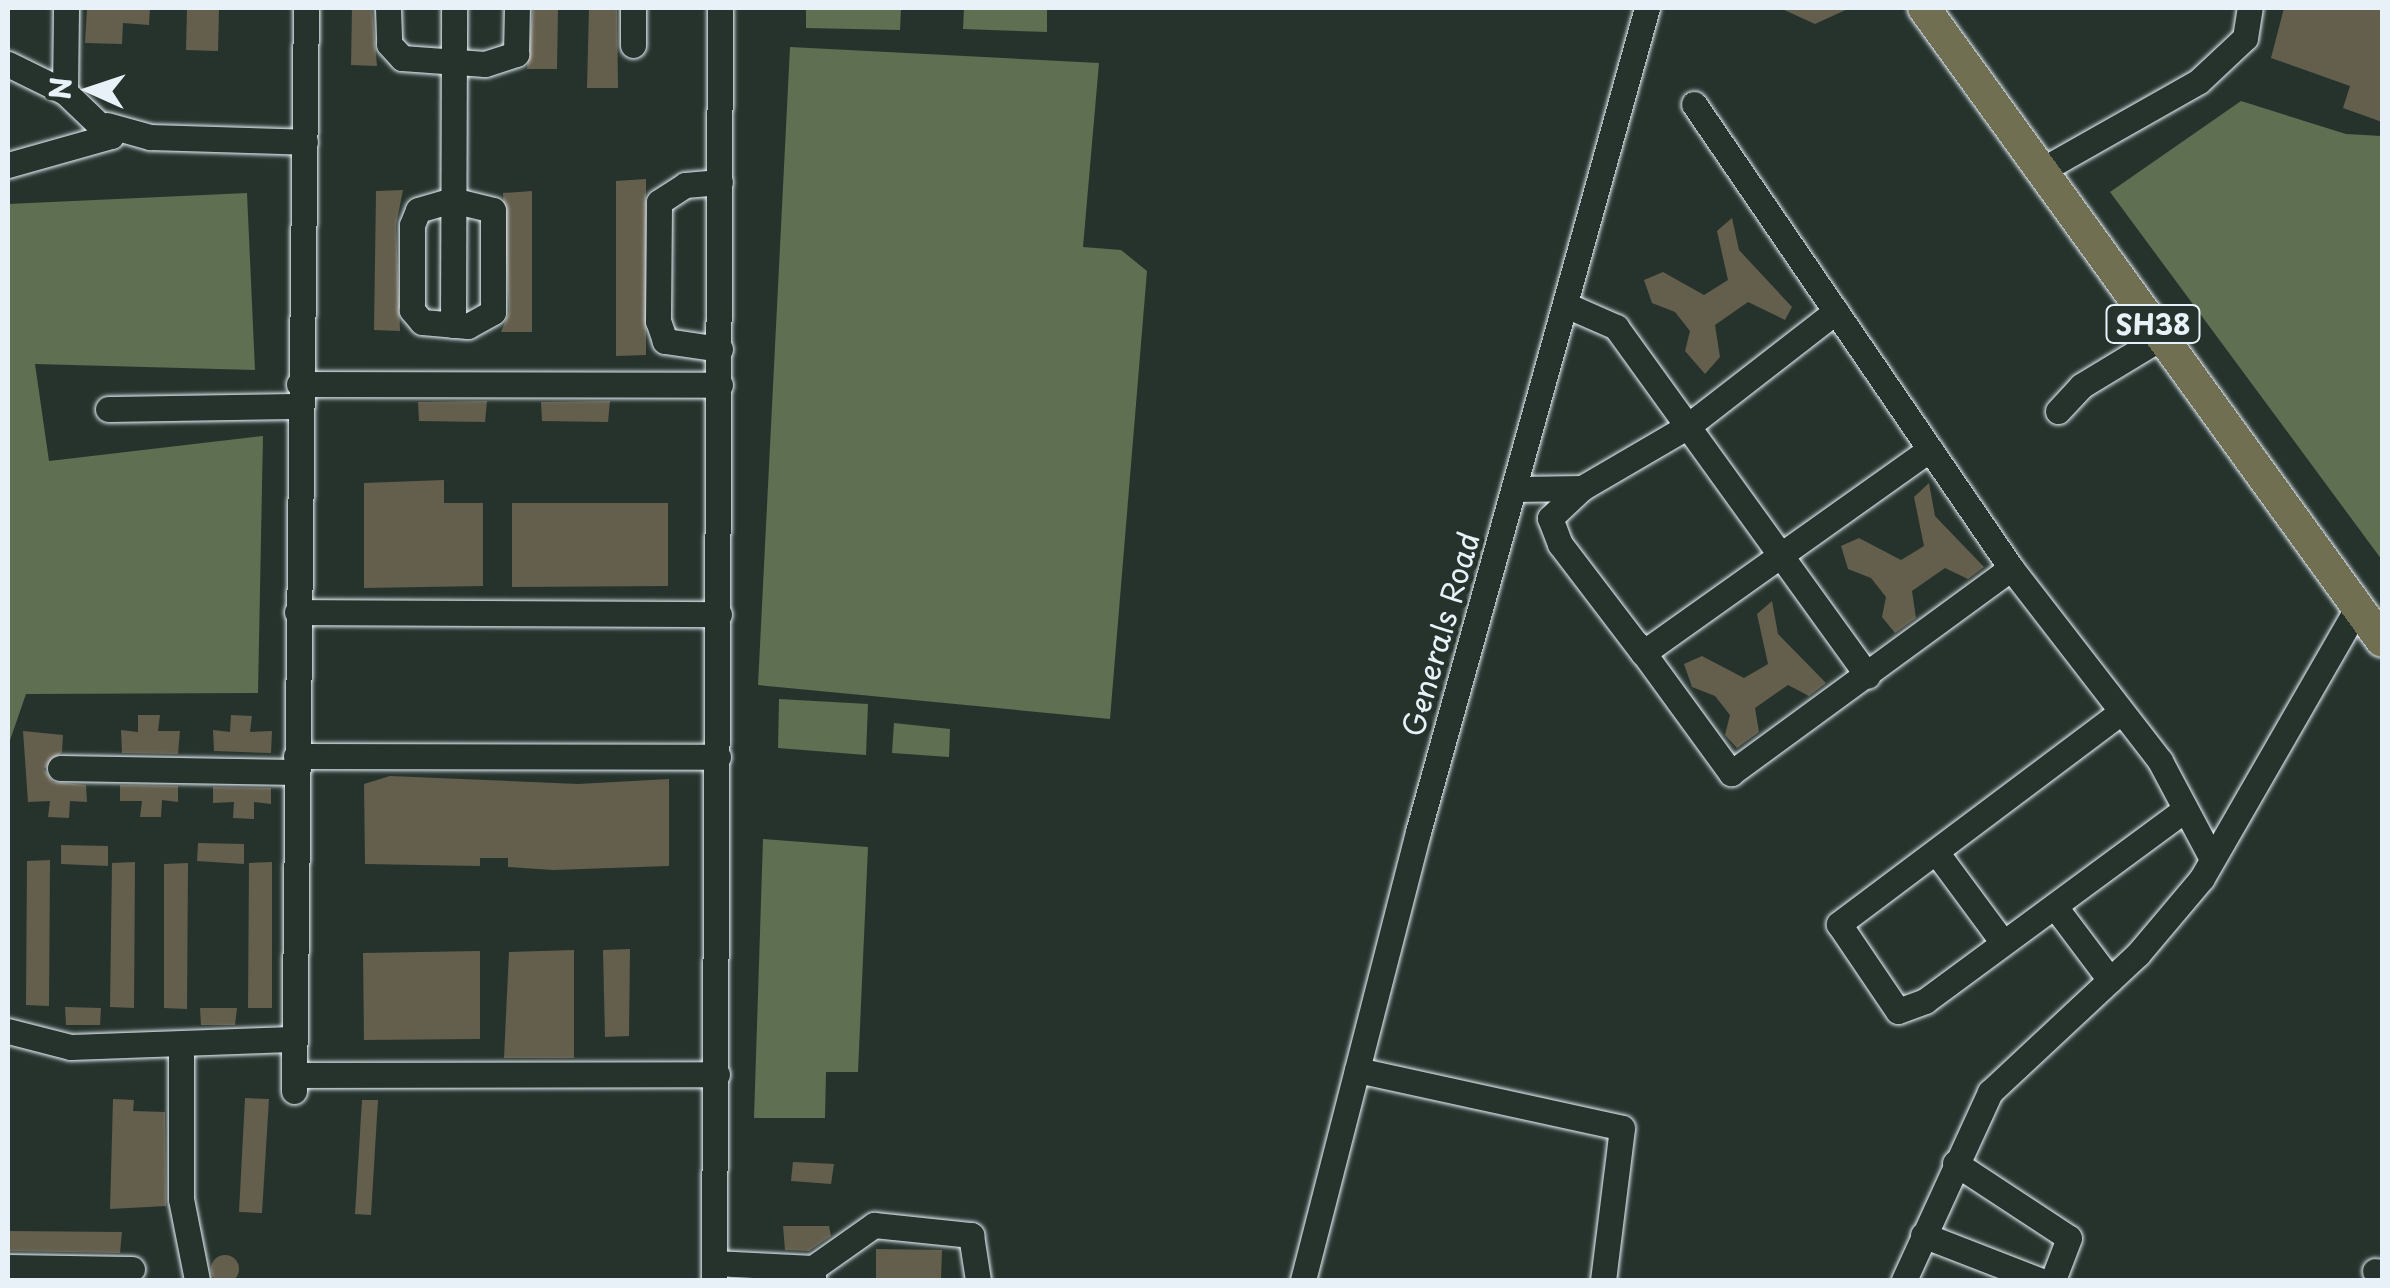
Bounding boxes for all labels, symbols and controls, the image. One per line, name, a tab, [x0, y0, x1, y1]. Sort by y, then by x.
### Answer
north arrow	[40, 40, 140, 140]
text: N	[37, 76, 82, 101]
road number: SH38	[2103, 301, 2203, 347]
street label: Generals Road	[1394, 528, 1486, 740]

